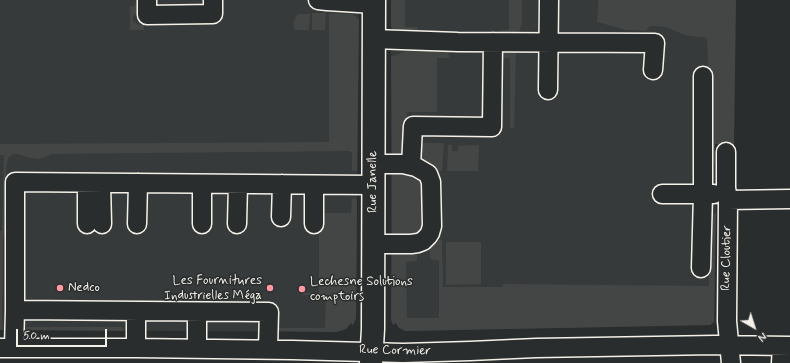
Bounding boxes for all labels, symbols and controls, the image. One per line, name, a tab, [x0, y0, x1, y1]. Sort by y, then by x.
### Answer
street label: Rue Janelle	[365, 151, 381, 213]
street label: Rue Cloutier	[719, 225, 735, 291]
place label: Les Fournitures Industrielles Méga	[164, 273, 262, 304]
place label: Lechesne Solutions comptoirs	[310, 274, 413, 305]
place label: Nedco	[68, 280, 100, 296]
marker: Nedco	[55, 283, 65, 293]
marker: Les Fournitures Industrielles Méga	[265, 283, 275, 293]
marker: Lechesne Solutions comptoirs	[297, 284, 307, 294]
north arrow	[734, 307, 774, 347]
scale bar	[18, 321, 109, 347]
text: 50 m	[23, 328, 50, 344]
text: N	[754, 329, 769, 344]
street label: Rue Cormier	[359, 343, 431, 359]

